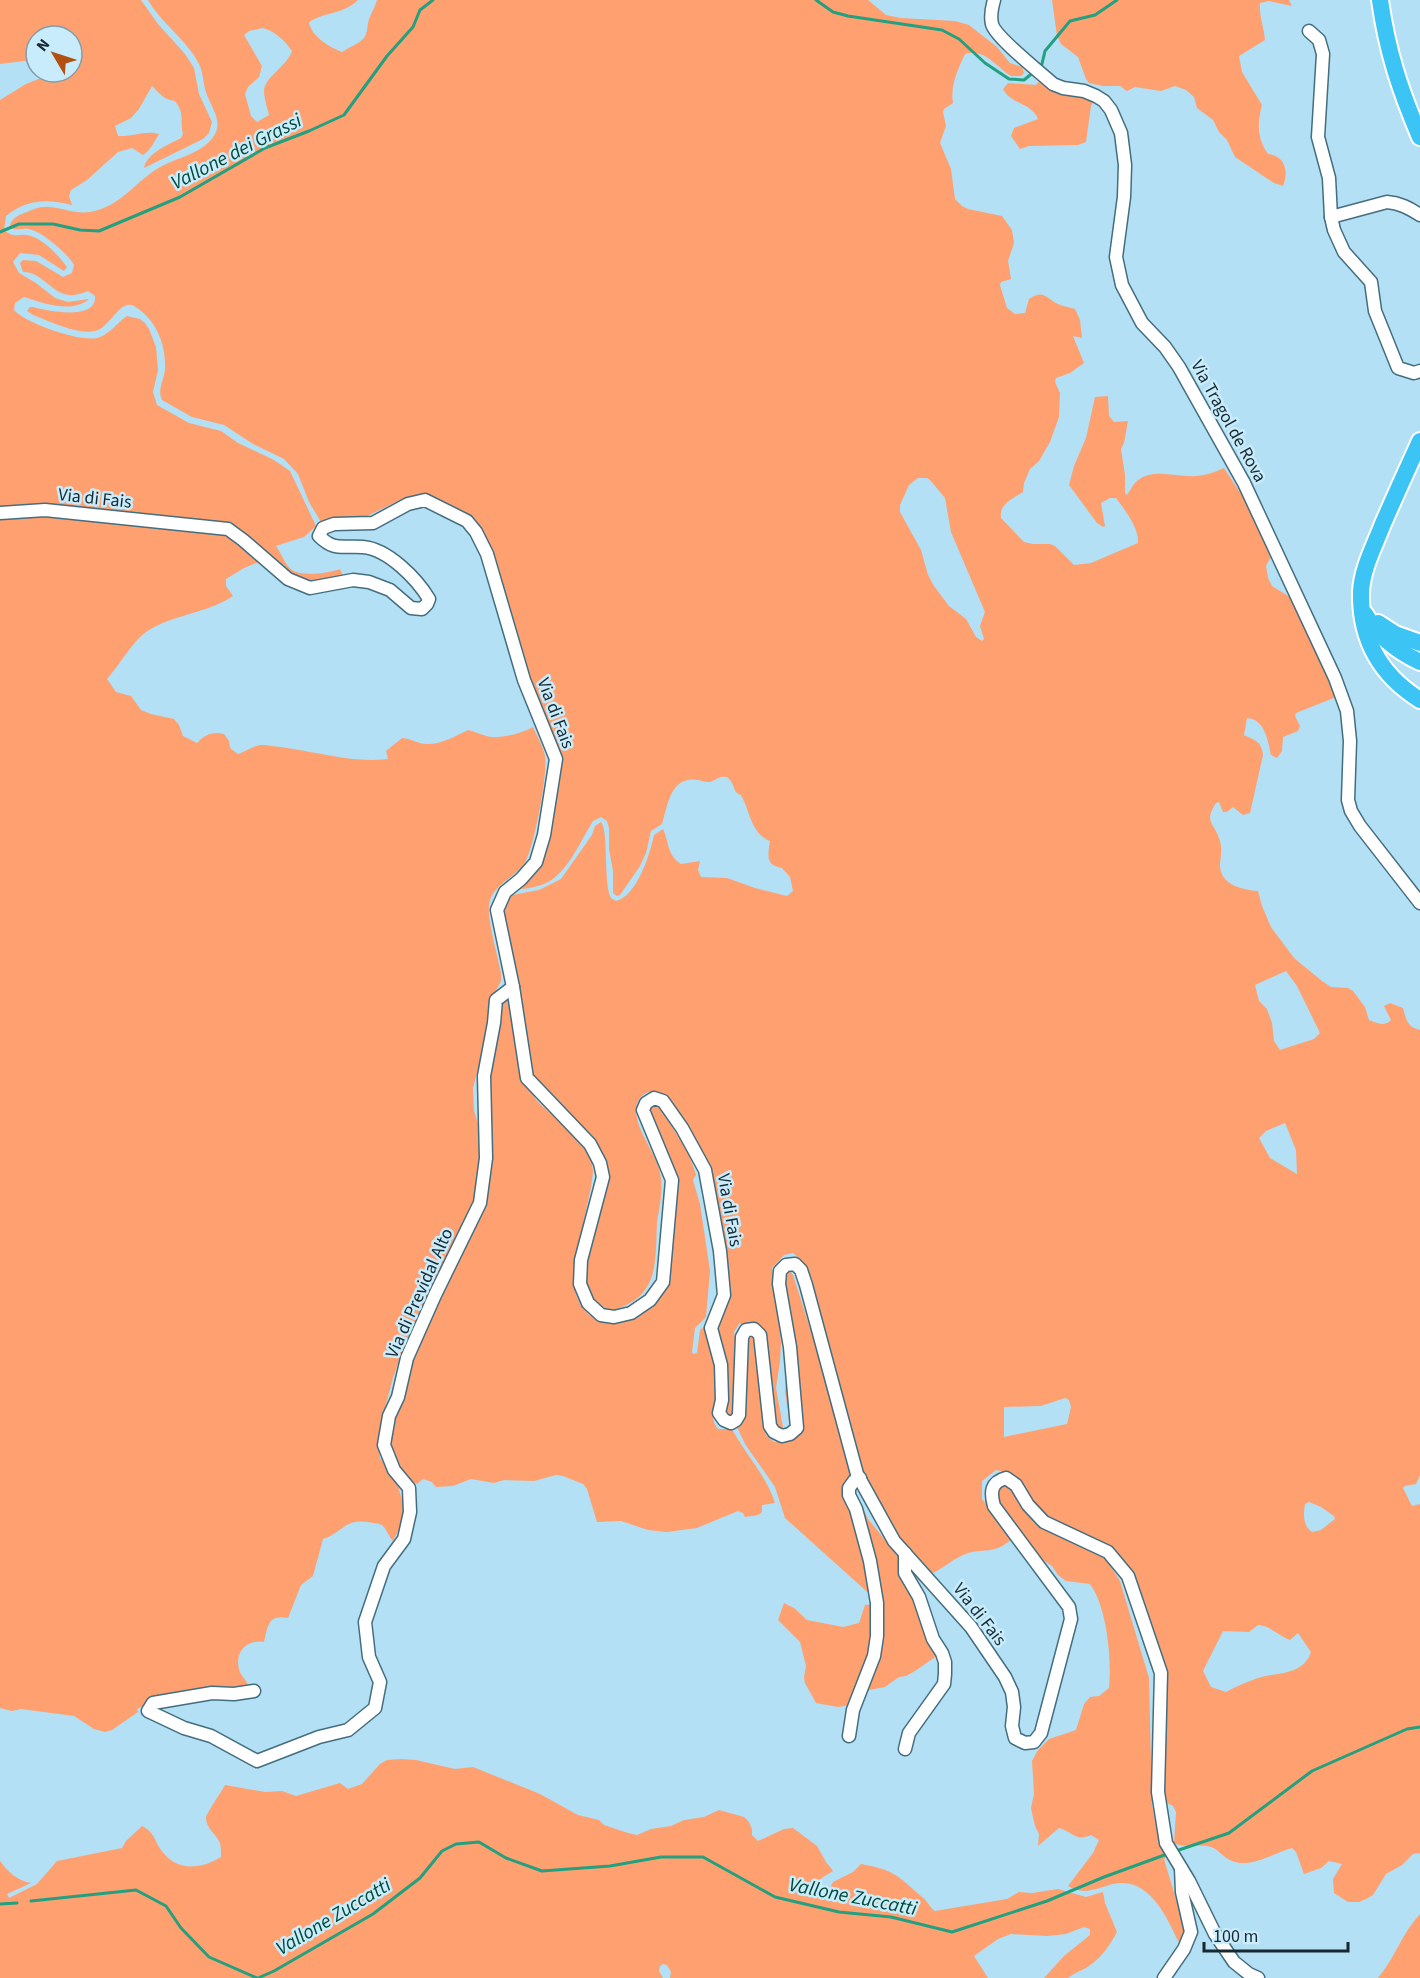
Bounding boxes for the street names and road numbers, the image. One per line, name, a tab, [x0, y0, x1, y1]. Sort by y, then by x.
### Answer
street label: Via Tragol de Rova	[1185, 356, 1273, 487]
street label: Via di Fais	[57, 482, 133, 515]
street label: Via di Fais	[531, 674, 580, 752]
street label: Via di Fais	[711, 1172, 748, 1249]
street label: Via di Previdal Alto	[380, 1224, 459, 1362]
street label: Via di Fais	[947, 1578, 1012, 1651]

